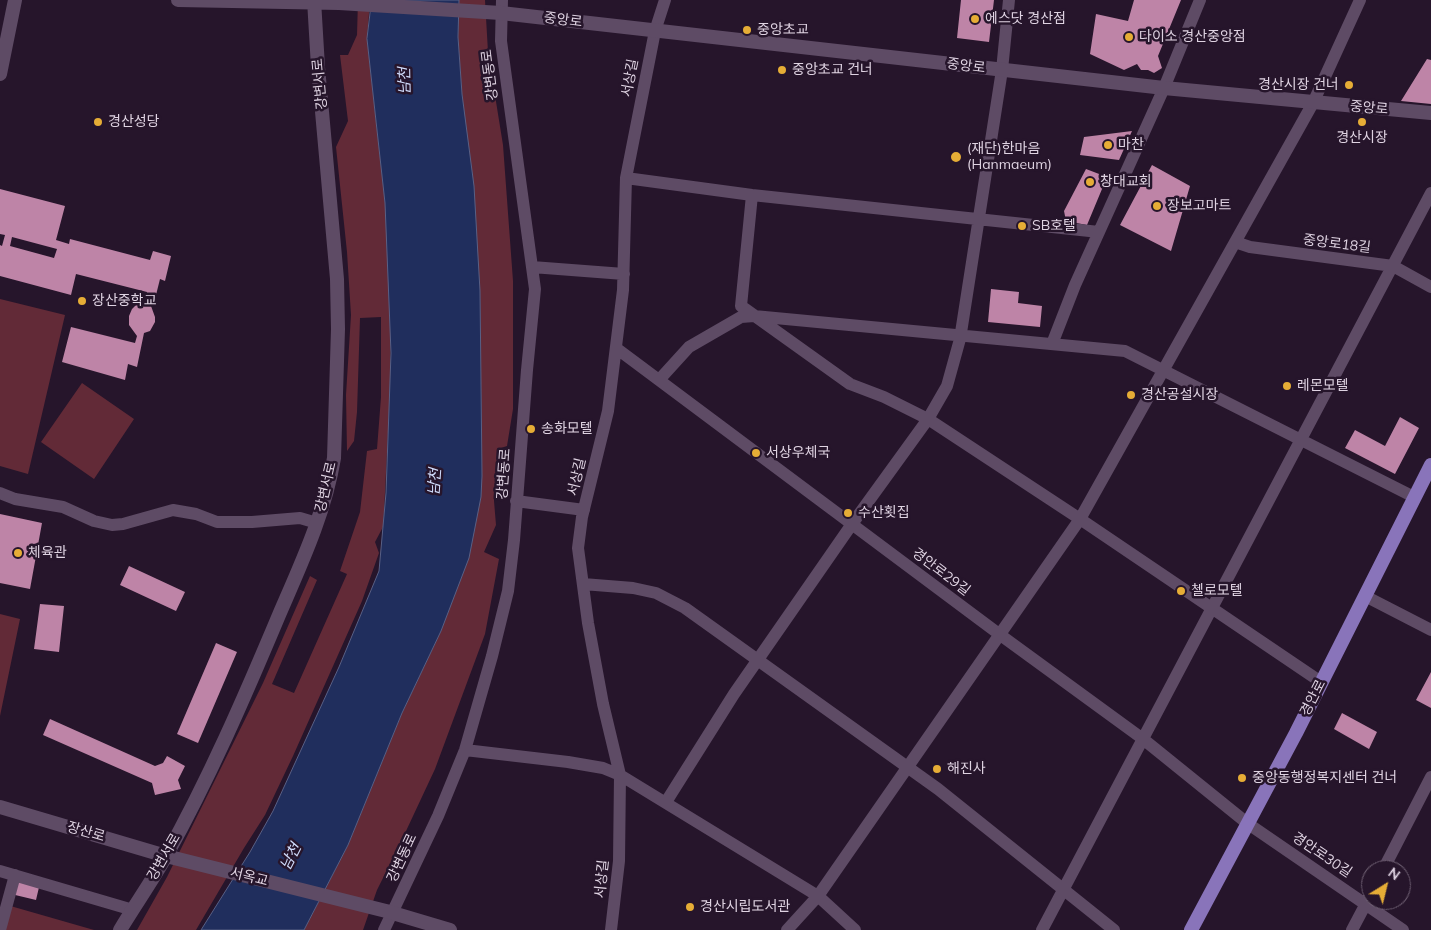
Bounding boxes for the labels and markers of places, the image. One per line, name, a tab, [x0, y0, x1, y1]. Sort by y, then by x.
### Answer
place label: 에스닷 경산점	[985, 11, 1066, 27]
marker: 에스닷 경산점	[969, 13, 981, 25]
place label: 중앙초교	[757, 22, 809, 38]
marker: 중앙초교	[741, 24, 753, 36]
place label: 다이소 경산중앙점	[1139, 29, 1246, 45]
marker: 다이소 경산중앙점	[1123, 31, 1135, 43]
place label: 중앙초교 건너	[792, 62, 873, 78]
marker: 중앙초교 건너	[776, 64, 788, 76]
place label: 경산시장 건너	[1258, 77, 1339, 93]
marker: 경산시장 건너	[1343, 79, 1355, 91]
place label: 경산성당	[108, 114, 160, 130]
marker: 경산성당	[92, 116, 104, 128]
marker: 경산시장	[1356, 116, 1368, 128]
place label: 경산시장	[1336, 130, 1388, 146]
place label: 마찬	[1118, 137, 1144, 153]
marker: 마찬	[1102, 139, 1114, 151]
place label: (재단)한마음 (Hanmaeum)	[967, 141, 1052, 174]
marker: (재단)한마음 (Hanmaeum)	[949, 150, 963, 164]
place label: 창대교회	[1100, 174, 1152, 190]
marker: 창대교회	[1084, 176, 1096, 188]
place label: 장보고마트	[1167, 198, 1231, 214]
marker: 장보고마트	[1151, 200, 1163, 212]
place label: SB호텔	[1032, 218, 1076, 234]
marker: SB호텔	[1016, 220, 1028, 232]
place label: 장산중학교	[92, 293, 156, 309]
marker: 장산중학교	[76, 295, 88, 307]
place label: 레몬모텔	[1297, 378, 1349, 394]
marker: 레몬모텔	[1281, 380, 1293, 392]
place label: 경산공설시장	[1141, 387, 1218, 403]
marker: 경산공설시장	[1125, 389, 1137, 401]
place label: 송화모텔	[541, 421, 593, 437]
marker: 송화모텔	[525, 423, 537, 435]
place label: 서상우체국	[766, 445, 830, 461]
marker: 서상우체국	[750, 447, 762, 459]
place label: 수산횟집	[858, 505, 910, 521]
marker: 수산횟집	[842, 507, 854, 519]
place label: 체육관	[28, 545, 67, 561]
marker: 체육관	[12, 547, 24, 559]
place label: 첼로모텔	[1191, 583, 1243, 599]
marker: 첼로모텔	[1175, 585, 1187, 597]
place label: 해진사	[947, 761, 986, 777]
marker: 해진사	[931, 763, 943, 775]
place label: 중앙동행정복지센터 건너	[1252, 770, 1397, 786]
marker: 중앙동행정복지센터 건너	[1236, 772, 1248, 784]
place label: 경산시립도서관	[700, 899, 790, 915]
marker: 경산시립도서관	[684, 901, 696, 913]

